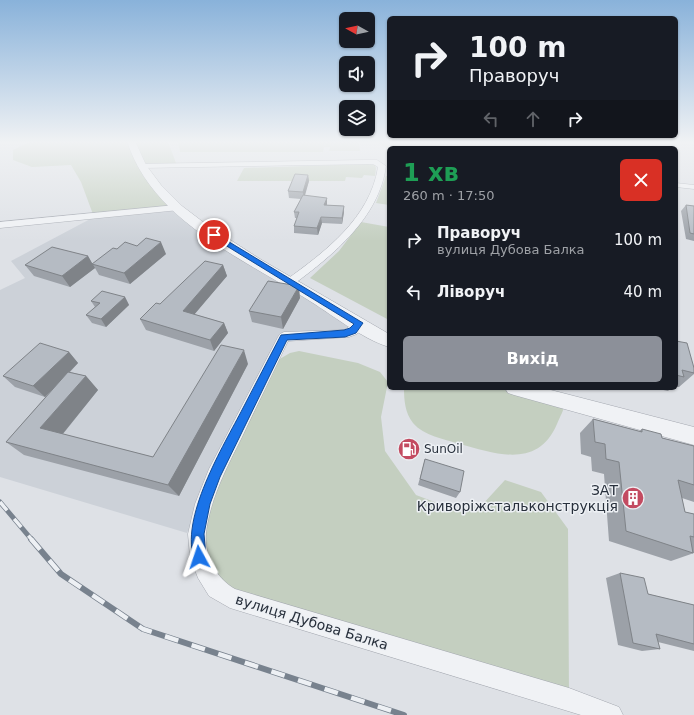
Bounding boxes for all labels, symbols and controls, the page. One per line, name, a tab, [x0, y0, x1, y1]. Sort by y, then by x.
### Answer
north arrow	[339, 12, 375, 48]
map controls	[339, 12, 375, 136]
text: 100 m	[469, 31, 566, 64]
icon: right	[403, 32, 455, 84]
button: sound	[339, 56, 375, 92]
text: Праворуч	[469, 65, 559, 86]
button: layers	[339, 100, 375, 136]
icon: left	[480, 108, 502, 130]
icon: ahead	[522, 108, 544, 130]
icon: right	[564, 108, 586, 130]
text: 1 хв	[403, 159, 459, 187]
button: close	[620, 159, 662, 201]
text: 260 m · 17:50	[403, 188, 494, 203]
pin	[197, 218, 231, 252]
icon: arrive	[203, 224, 225, 246]
text: Праворуч	[437, 224, 521, 242]
icon: right	[403, 229, 425, 251]
text: 100 m	[614, 231, 662, 249]
text: вулиця Дубова Балка	[437, 242, 585, 257]
icon: left	[403, 281, 425, 303]
text: Ліворуч	[437, 283, 505, 301]
text: 40 m	[624, 283, 662, 301]
button: Вихід	[403, 336, 662, 382]
fuel station icon: SunOil	[396, 436, 422, 462]
place label: SunOil	[424, 442, 463, 456]
place label: ЗАТ Криворіжстальконструкція	[417, 482, 618, 514]
building icon: ЗАТ Криворіжстальконструкція	[620, 485, 646, 511]
position arrow	[178, 536, 220, 578]
street label: вулиця Дубова Балка	[234, 591, 390, 653]

